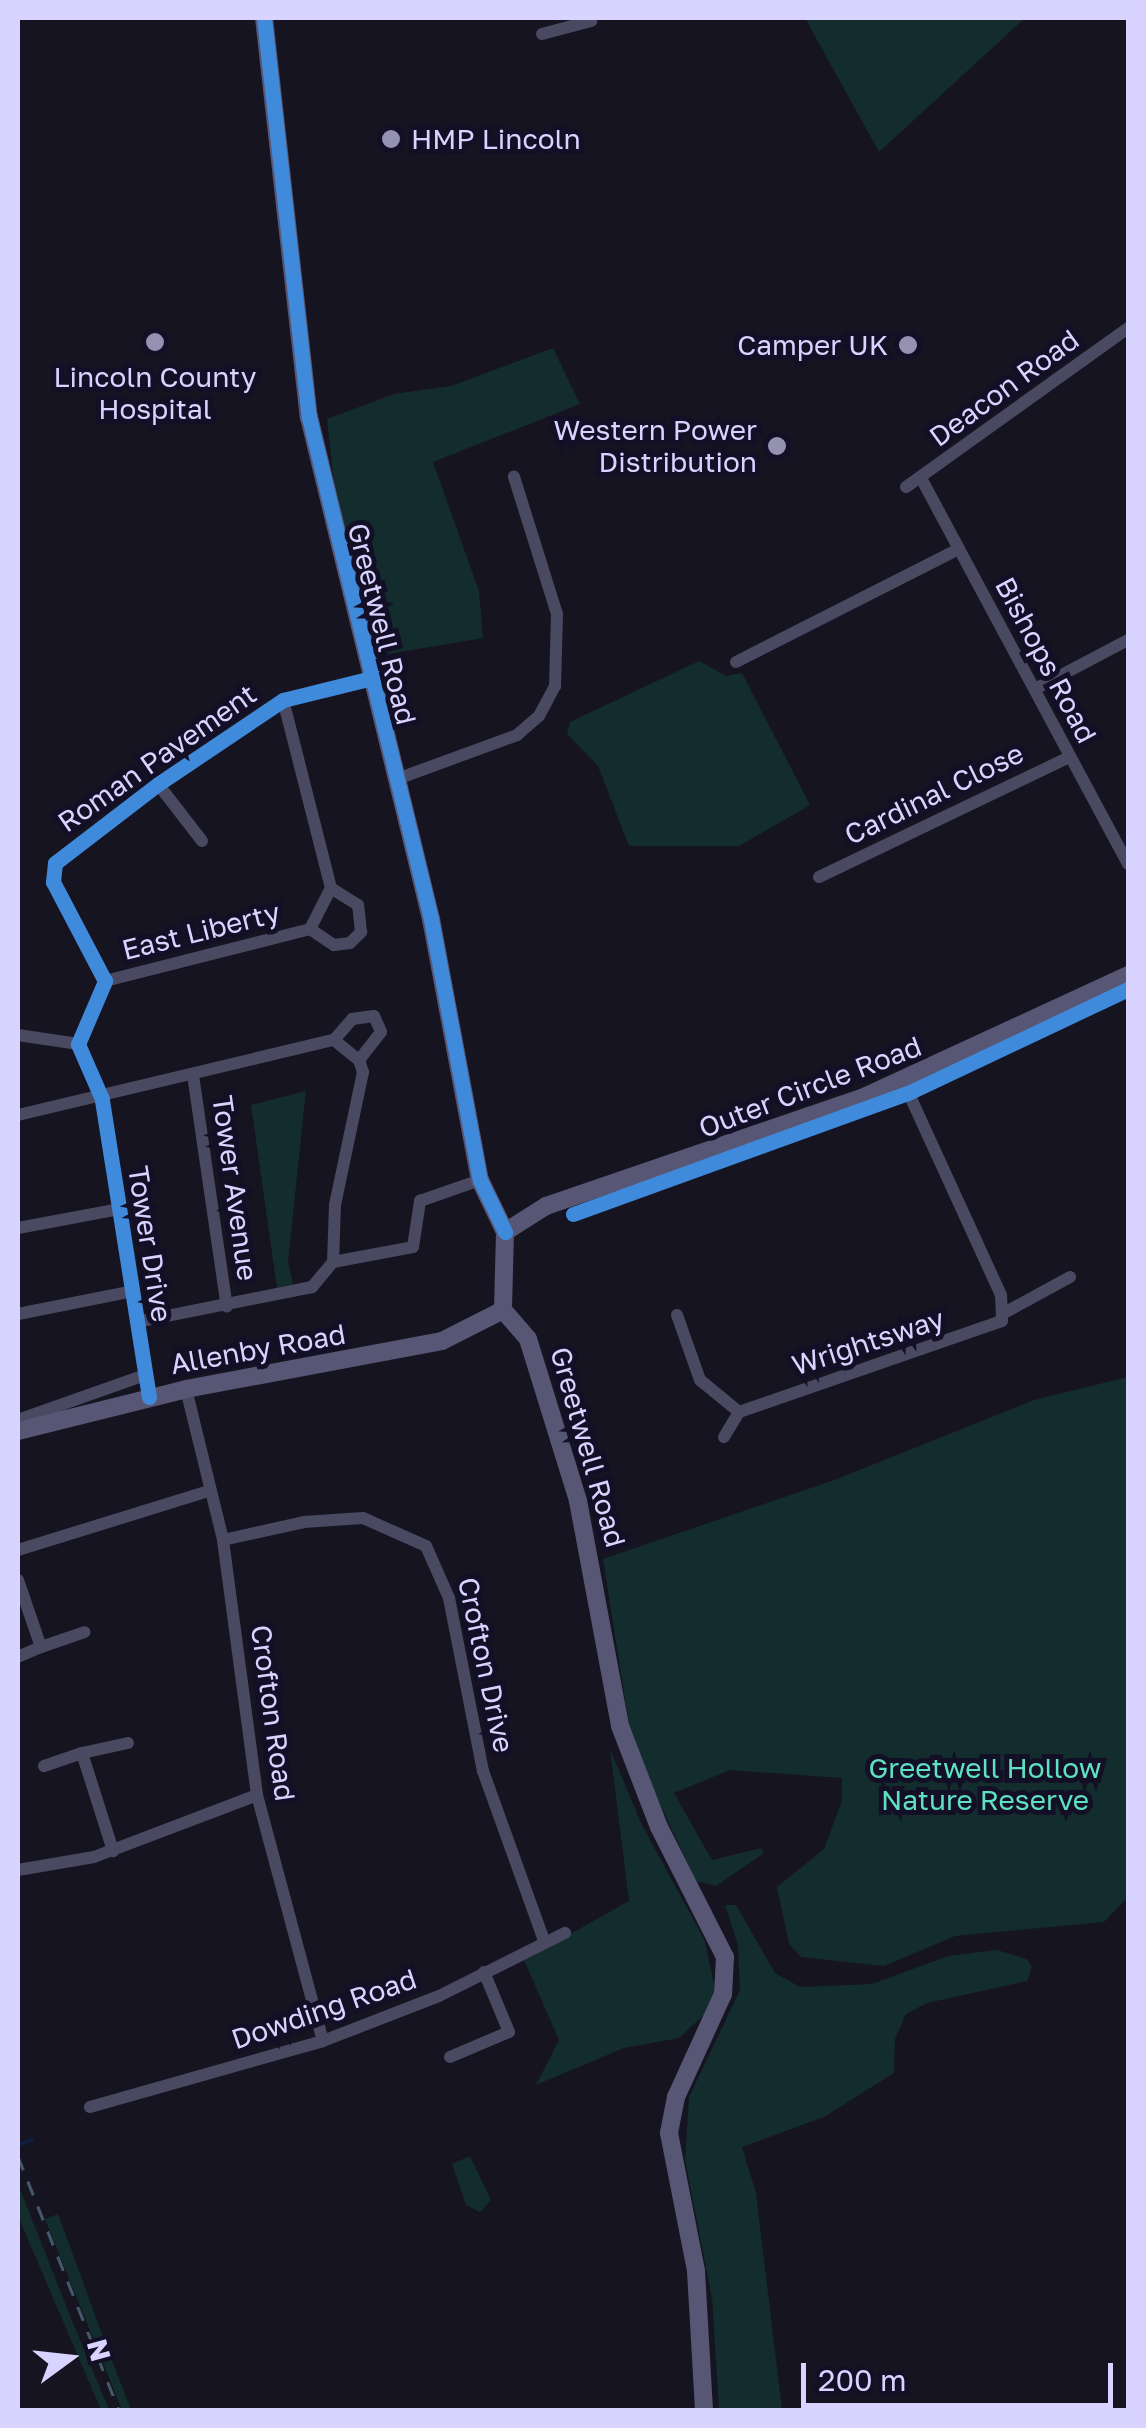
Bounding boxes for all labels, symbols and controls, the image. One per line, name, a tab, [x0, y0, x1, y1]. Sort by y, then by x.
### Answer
place label: HMP Lincoln	[411, 122, 581, 156]
marker: HMP Lincoln	[380, 128, 402, 150]
street label: Deacon Road	[923, 323, 1085, 453]
place label: Camper UK	[737, 328, 888, 362]
marker: Lincoln County Hospital	[142, 329, 168, 355]
marker: Camper UK	[897, 334, 919, 356]
place label: Lincoln County Hospital	[53, 360, 257, 426]
place label: Western Power Distribution	[553, 413, 757, 479]
marker: Western Power Distribution	[766, 435, 788, 457]
street label: Greetwell Road	[341, 520, 423, 728]
street label: Bishops Road	[988, 571, 1104, 749]
street label: Roman Pavement	[51, 677, 263, 839]
street label: Cardinal Close	[839, 736, 1029, 852]
street label: East Liberty	[119, 895, 283, 967]
street label: Outer Circle Road	[694, 1029, 926, 1145]
street label: Tower Avenue	[205, 1093, 265, 1283]
street label: Tower Drive	[121, 1164, 179, 1324]
street label: Wrightsway	[788, 1302, 948, 1382]
street label: Allenby Road	[168, 1317, 348, 1381]
street label: Greetwell Road	[543, 1343, 633, 1551]
street label: Crofton Drive	[451, 1574, 521, 1756]
street label: Crofton Road	[244, 1623, 302, 1803]
park label: Greetwell Hollow Nature Reserve	[869, 1751, 1101, 1817]
street label: Dowding Road	[227, 1962, 421, 2056]
north arrow	[20, 2308, 120, 2408]
text: N	[81, 2336, 118, 2365]
scale bar	[806, 2343, 1118, 2405]
text: 200 m	[818, 2362, 907, 2398]

